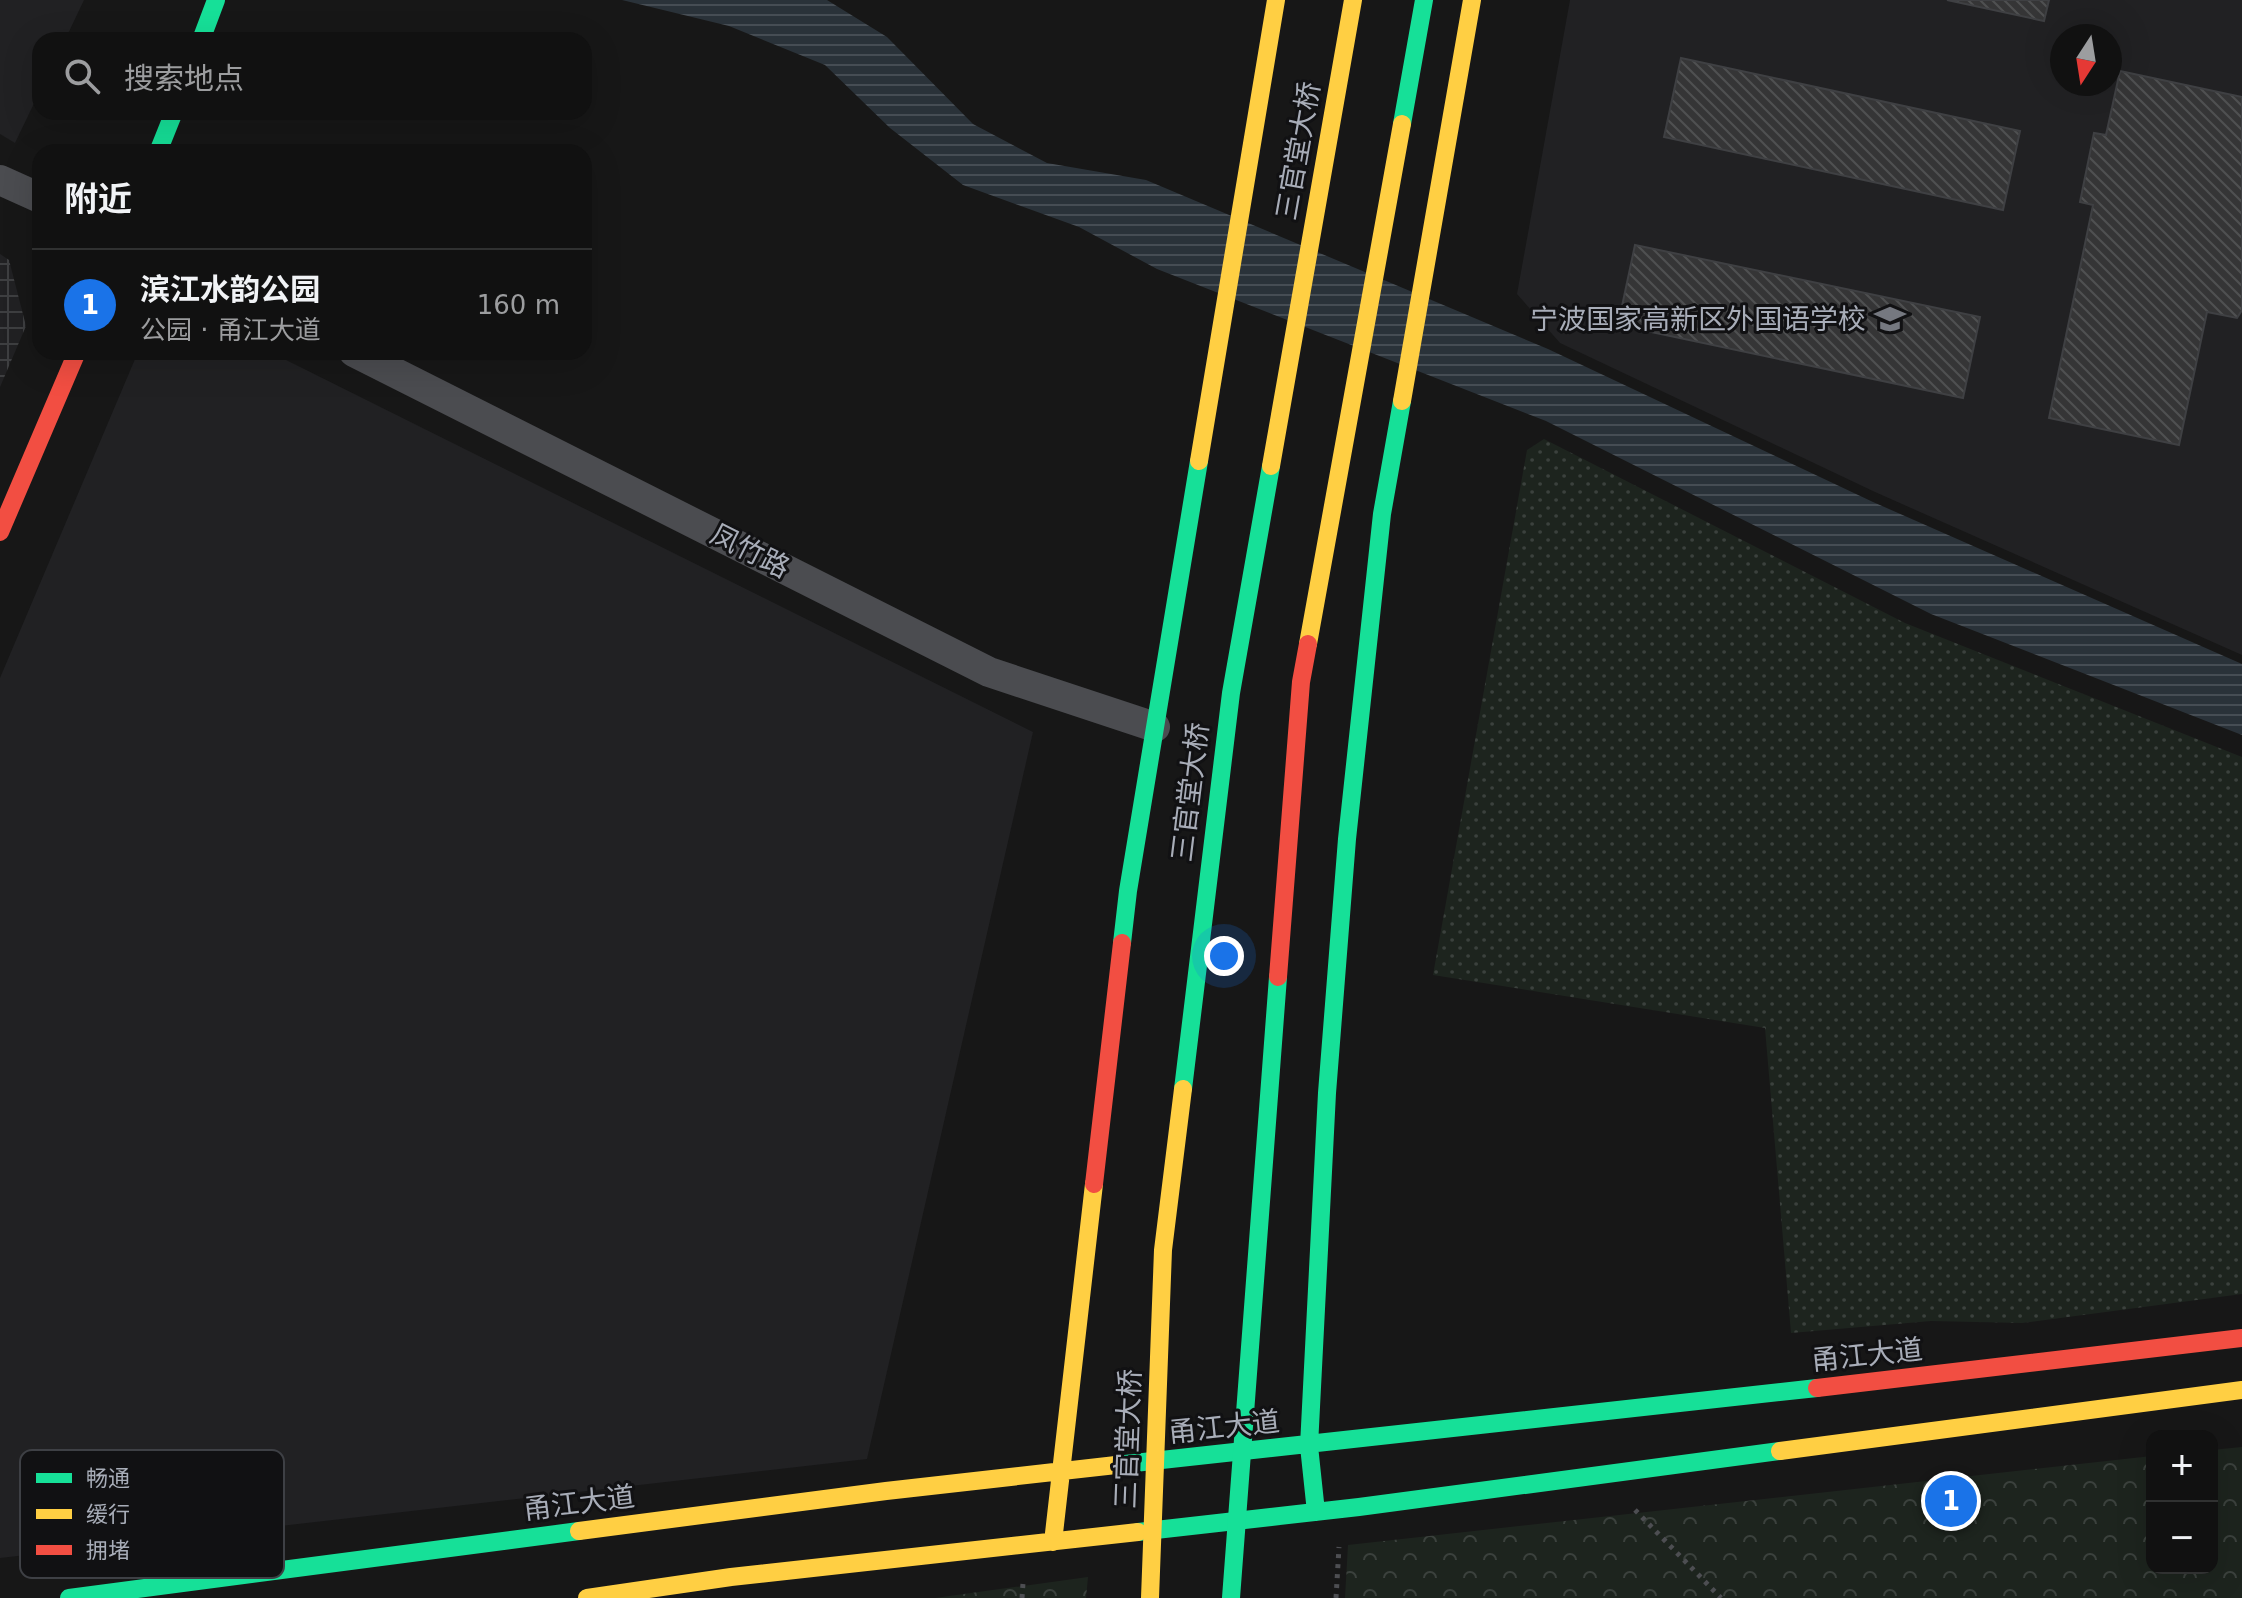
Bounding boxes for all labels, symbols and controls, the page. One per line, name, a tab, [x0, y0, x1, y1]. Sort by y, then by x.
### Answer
north arrow	[2050, 24, 2122, 96]
search box	[32, 32, 592, 120]
icon: search	[60, 54, 104, 98]
text: 搜索地点	[124, 61, 244, 96]
street label: 三官堂大桥	[1270, 79, 1326, 223]
text: 附近	[64, 179, 132, 219]
text: 滨江水韵公园	[140, 272, 320, 307]
text: 1	[81, 290, 99, 320]
text: 160 m	[477, 290, 560, 320]
school or university icon: 宁波国家高新区外国语学校	[1873, 302, 1907, 336]
place label: 宁波国家高新区外国语学校	[1530, 303, 1866, 336]
text: 公园 · 甬江大道	[140, 315, 321, 345]
street label: 凤竹路	[705, 517, 795, 585]
street label: 三官堂大桥	[1165, 721, 1215, 863]
your location	[1204, 936, 1244, 976]
street label: 甬江大道	[1810, 1333, 1924, 1377]
street label: 三官堂大桥	[1109, 1368, 1147, 1510]
street label: 甬江大道	[1167, 1405, 1281, 1449]
map controls	[2146, 1430, 2218, 1574]
button: +	[2146, 1430, 2218, 1502]
legend	[20, 1450, 284, 1578]
text: 畅通	[86, 1466, 130, 1491]
pin: 1	[1925, 1471, 1977, 1531]
street label: 甬江大道	[521, 1480, 637, 1526]
text: 缓行	[86, 1502, 130, 1527]
button: −	[2146, 1502, 2218, 1574]
text: 拥堵	[86, 1538, 130, 1563]

